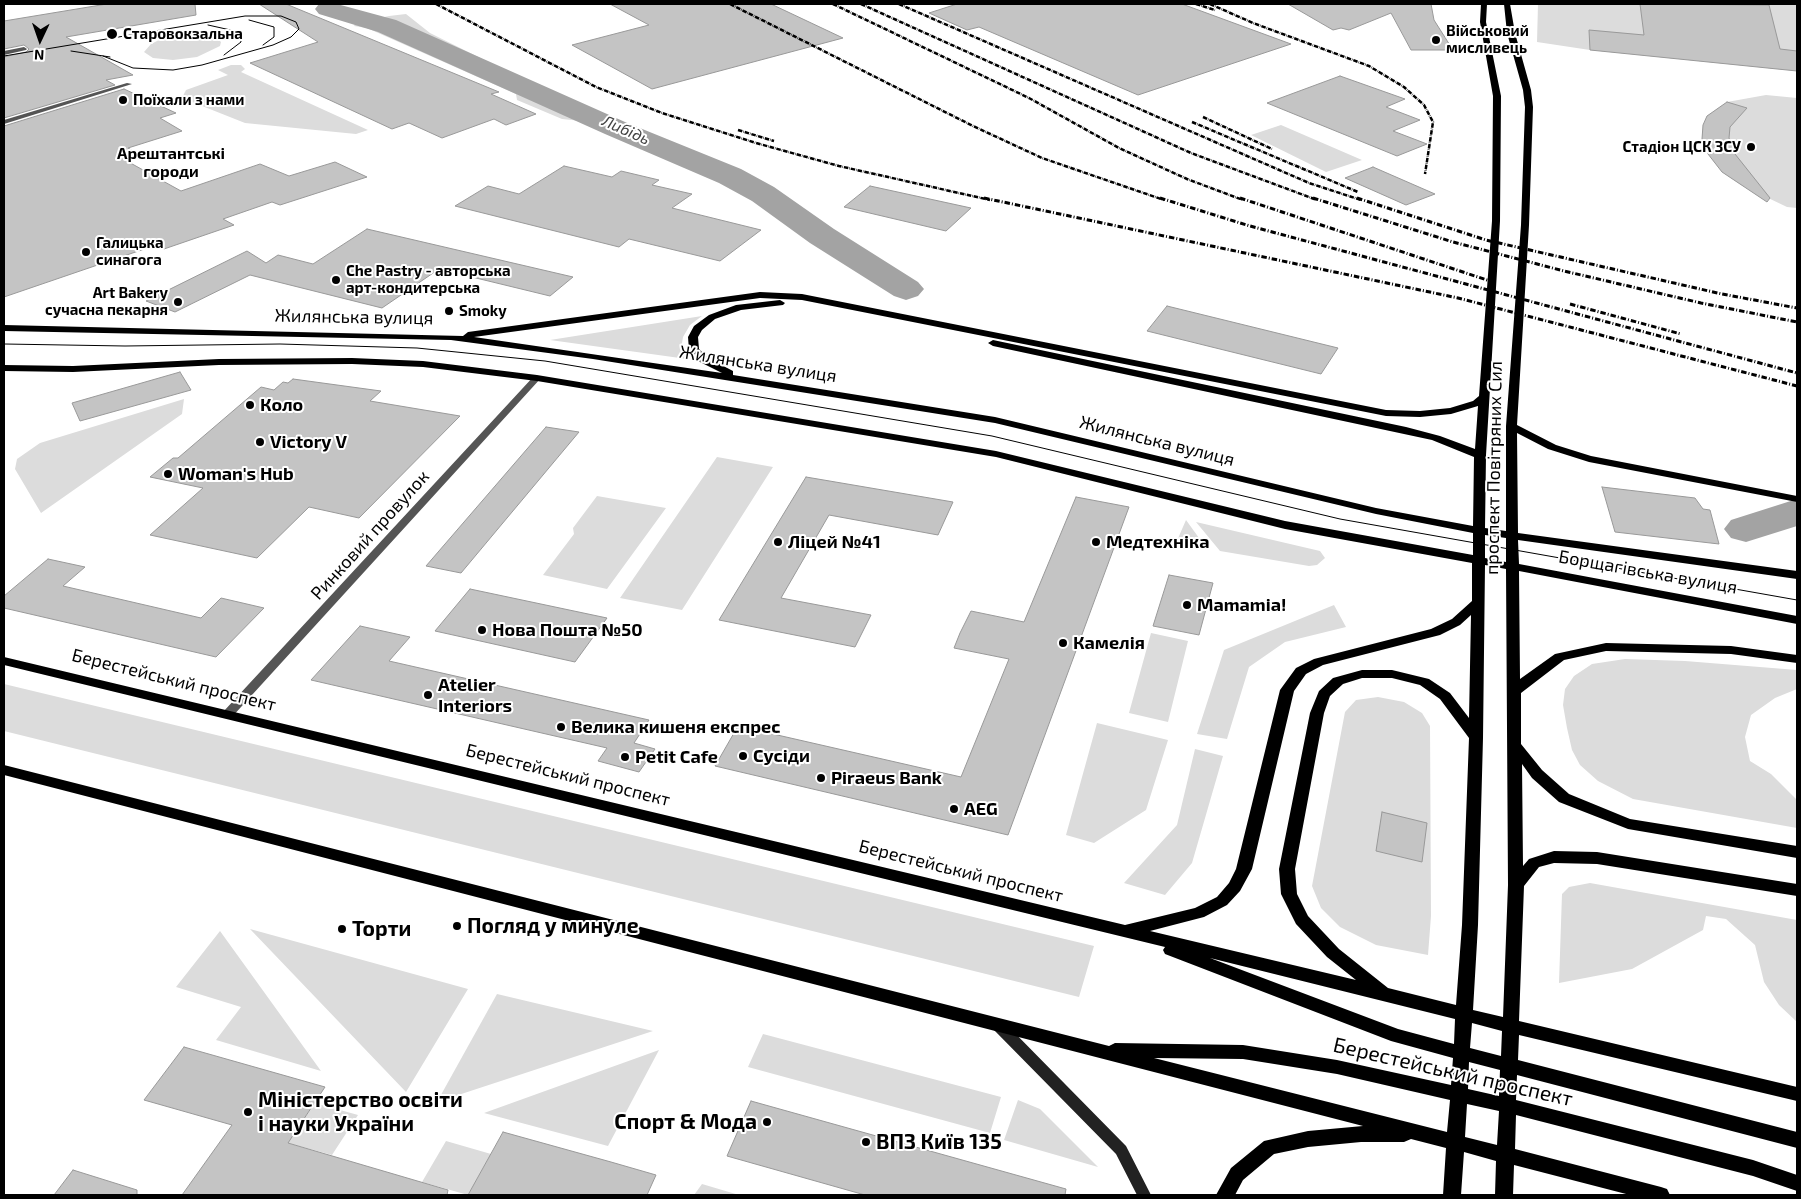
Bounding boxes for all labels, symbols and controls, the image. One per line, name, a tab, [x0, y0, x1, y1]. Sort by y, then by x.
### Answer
north arrow	[15, 15, 65, 65]
place label: Військовий мисливець	[1446, 22, 1529, 57]
place label: Старовокзальна	[123, 25, 243, 43]
marker: Старовокзальна	[105, 27, 119, 41]
marker: Військовий мисливець	[1430, 34, 1442, 46]
text: N	[34, 47, 45, 64]
place label: Поїхали з нами	[133, 91, 244, 109]
marker: Поїхали з нами	[117, 94, 129, 106]
water label: Либідь	[599, 111, 653, 149]
place label: Стадіон ЦСК ЗСУ	[1623, 138, 1741, 156]
marker: Стадіон ЦСК ЗСУ	[1745, 141, 1757, 153]
district label: Арештантські городи	[117, 144, 225, 182]
place label: Галицька синагога	[96, 234, 164, 269]
marker: Галицька синагога	[80, 246, 92, 258]
place label: Che Pastry - авторська арт-кондитерська	[346, 262, 511, 297]
marker: Che Pastry - авторська арт-кондитерська	[330, 274, 342, 286]
place label: Art Bakery сучасна пекарня	[45, 284, 168, 319]
marker: Art Bakery сучасна пекарня	[172, 296, 184, 308]
place label: Smoky	[459, 302, 507, 320]
street label: Жилянська вулиця	[274, 305, 434, 329]
marker: Smoky	[443, 305, 455, 317]
street label: Жилянська вулиця	[678, 341, 838, 387]
street label: проспект Повітряних Сил	[1481, 361, 1507, 575]
place label: Коло	[260, 394, 303, 416]
marker: Коло	[244, 399, 256, 411]
street label: Жилянська вулиця	[1077, 411, 1237, 471]
place label: Victory V	[270, 431, 347, 453]
marker: Victory V	[254, 436, 266, 448]
place label: Woman's Hub	[178, 463, 294, 485]
street label: Ринковий провулок	[306, 466, 434, 604]
marker: Woman's Hub	[162, 468, 174, 480]
place label: Ліцей №41	[788, 531, 881, 553]
place label: Медтехніка	[1106, 531, 1209, 553]
marker: Ліцей №41	[772, 536, 784, 548]
marker: Медтехніка	[1090, 536, 1102, 548]
street label: Борщагівська вулиця	[1557, 546, 1739, 598]
place label: Mamamia!	[1197, 594, 1286, 616]
marker: Mamamia!	[1181, 599, 1193, 611]
place label: Нова Пошта №50	[492, 619, 643, 641]
marker: Нова Пошта №50	[476, 624, 488, 636]
place label: Камелія	[1073, 632, 1145, 654]
marker: Камелія	[1057, 637, 1069, 649]
street label: Берестейський проспект	[70, 644, 278, 716]
place label: Atelier Interiors	[438, 674, 512, 716]
marker: Atelier Interiors	[422, 689, 434, 701]
place label: Велика кишеня експрес	[571, 716, 780, 738]
marker: Велика кишеня експрес	[555, 721, 567, 733]
street label: Берестейський проспект	[464, 739, 672, 811]
place label: Сусіди	[753, 745, 810, 767]
place label: Petit Cafe	[635, 746, 718, 768]
marker: Сусіди	[737, 750, 749, 762]
marker: Petit Cafe	[619, 751, 631, 763]
place label: Piraeus Bank	[831, 767, 942, 789]
marker: Piraeus Bank	[815, 772, 827, 784]
place label: AEG	[964, 798, 998, 820]
marker: AEG	[948, 803, 960, 815]
street label: Берестейський проспект	[857, 835, 1065, 907]
place label: Погляд у минуле	[467, 913, 639, 939]
place label: Торти	[352, 916, 411, 942]
marker: Погляд у минуле	[451, 920, 463, 932]
marker: Торти	[336, 923, 348, 935]
street label: Берестейський проспект	[1331, 1032, 1575, 1112]
place label: Міністерство освіти і науки України	[258, 1087, 463, 1137]
marker: Міністерство освіти і науки України	[242, 1106, 254, 1118]
place label: Спорт & Мода	[614, 1109, 757, 1135]
marker: Спорт & Мода	[761, 1116, 773, 1128]
place label: ВПЗ Київ 135	[876, 1129, 1002, 1155]
marker: ВПЗ Київ 135	[860, 1136, 872, 1148]

